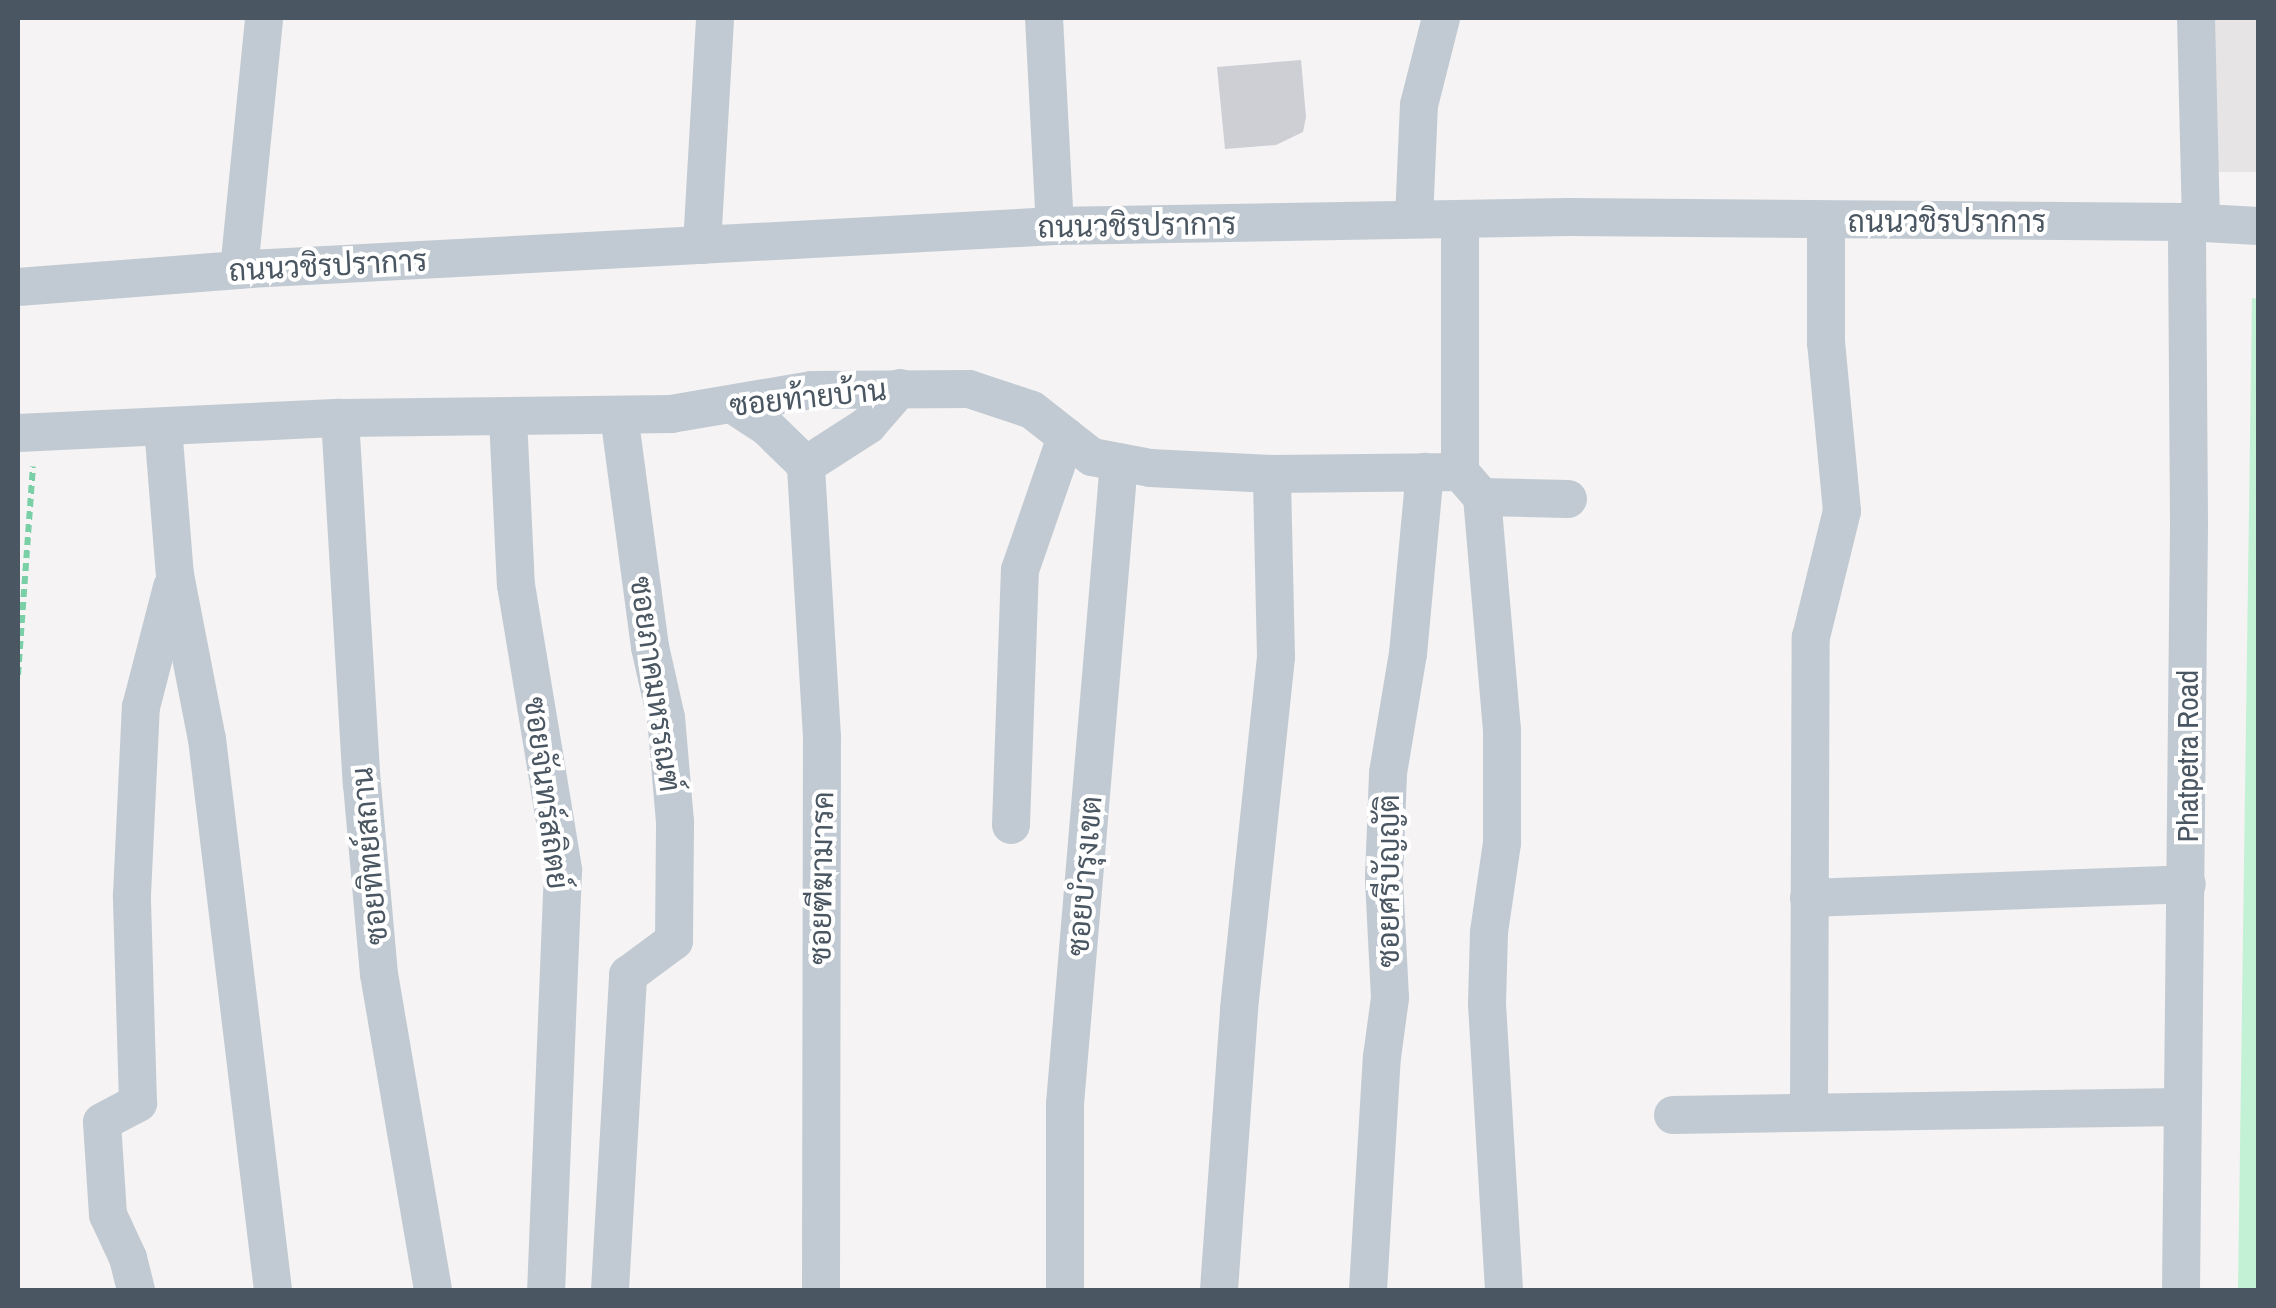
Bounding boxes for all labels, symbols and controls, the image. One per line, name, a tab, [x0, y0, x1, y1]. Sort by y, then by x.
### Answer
street label: ถนนวชิรปราการ	[1848, 203, 2046, 239]
street label: ถนนวชิรปราการ	[1037, 205, 1237, 245]
street label: ถนนวชิรปราการ	[228, 242, 428, 288]
street label: ซอยท้ายบ้าน	[728, 371, 888, 423]
street label: ซอยภาคมหรรณฑ์	[623, 574, 689, 794]
street label: Phatpetra Road	[2169, 670, 2205, 842]
street label: ซอยจันทร์สถิตย์	[517, 695, 577, 891]
street label: ซอยทิทย์สถาน	[343, 766, 395, 946]
street label: ซอยฑีฆามารค	[801, 791, 841, 965]
street label: ซอยบำรุงเขต	[1059, 794, 1109, 958]
street label: ซอยศรีบัญญัติ	[1370, 794, 1406, 968]

